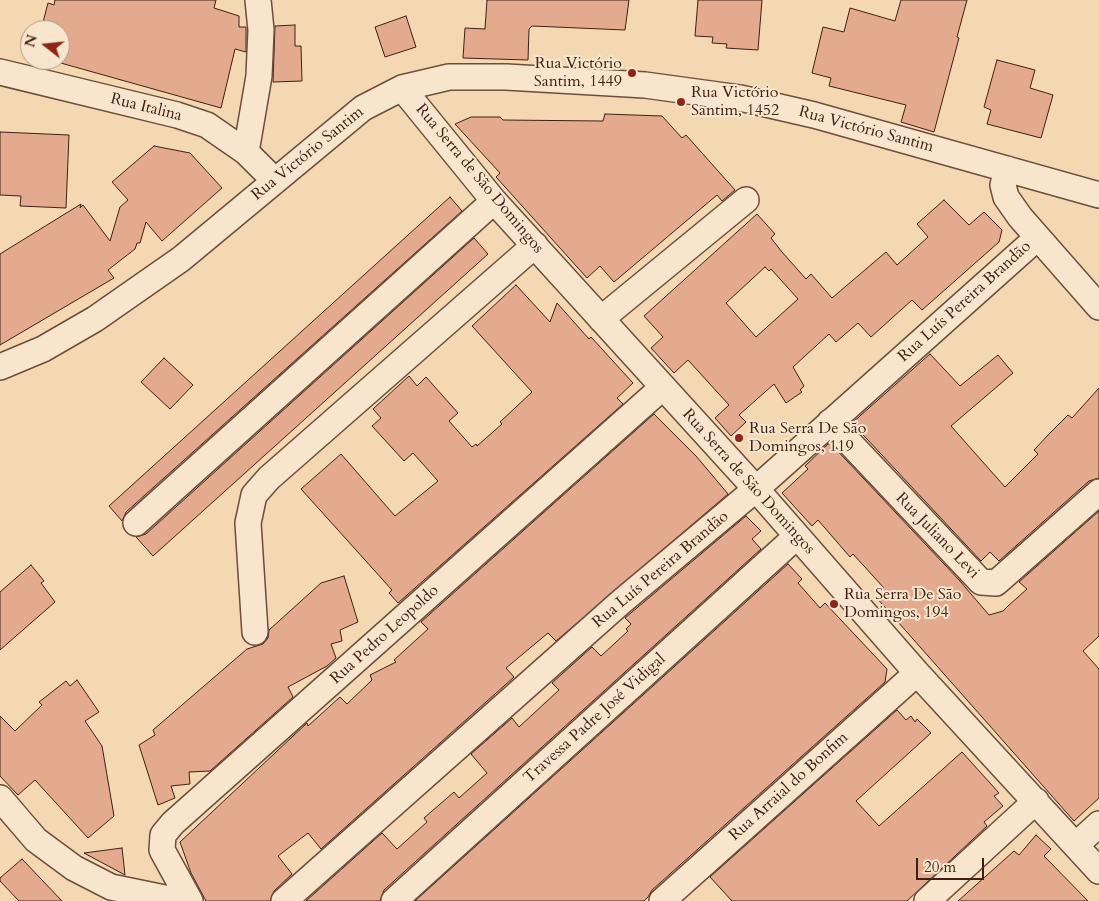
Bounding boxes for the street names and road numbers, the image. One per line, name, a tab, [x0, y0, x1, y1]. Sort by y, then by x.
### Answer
street label: Rua Italina	[108, 90, 184, 126]
street label: Rua Serra de São Domingos	[411, 100, 547, 258]
street label: Rua Victório Santim	[248, 103, 368, 205]
street label: Rua Victório Santim	[797, 103, 935, 157]
street label: Rua Luís Pereira Brandão	[895, 237, 1035, 367]
street label: Rua Serra de São Domingos	[678, 405, 818, 559]
street label: Rua Juliano Levi	[891, 489, 983, 583]
street label: Rua Luís Pereira Brandão	[589, 507, 733, 633]
street label: Rua Pedro Leopoldo	[327, 581, 443, 689]
street label: Travessa Padre José Vidigal	[520, 650, 670, 788]
street label: Rua Arraial do Bonfim	[726, 729, 852, 845]

